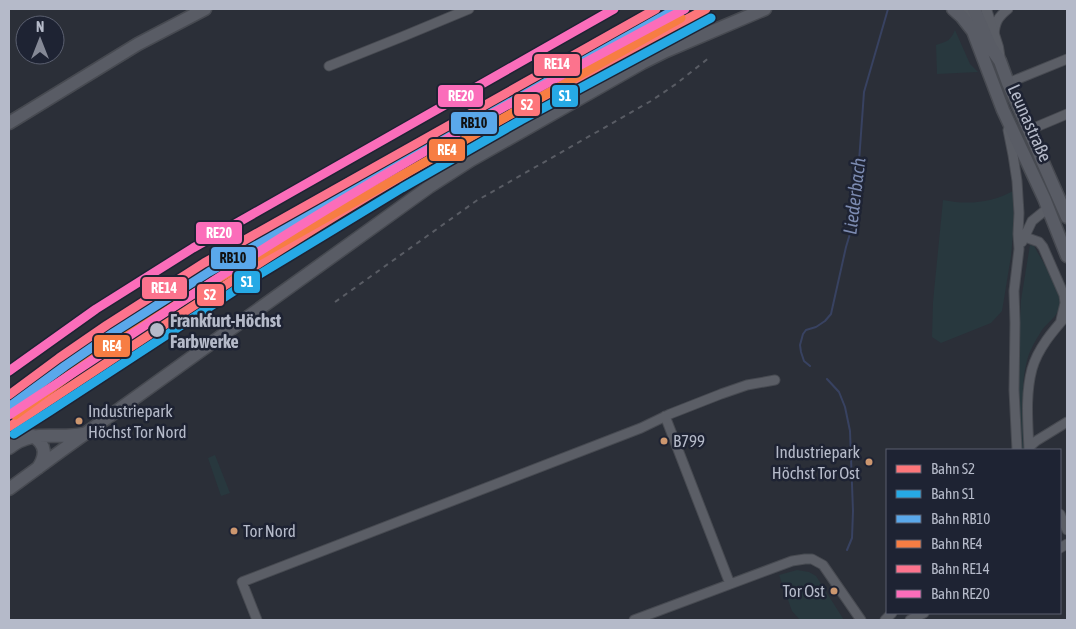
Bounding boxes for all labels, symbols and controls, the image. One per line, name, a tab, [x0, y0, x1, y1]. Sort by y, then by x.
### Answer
north arrow	[15, 15, 65, 65]
text: N	[36, 19, 44, 35]
line badge: RE14	[533, 53, 581, 77]
text: RE14	[544, 56, 570, 72]
street label: Leunastraße	[1004, 81, 1056, 165]
line badge: RE20	[437, 84, 484, 108]
line badge: S1	[551, 84, 579, 108]
text: RE20	[448, 88, 474, 104]
text: S1	[559, 88, 572, 104]
line badge: S2	[513, 93, 541, 117]
text: S2	[521, 97, 534, 113]
line badge: RB10	[450, 111, 498, 135]
text: RB10	[461, 115, 488, 131]
line badge: RE4	[428, 138, 466, 162]
text: RE4	[437, 142, 457, 158]
water label: Liederbach	[838, 156, 870, 236]
line badge: RE20	[195, 221, 243, 245]
text: RE20	[206, 225, 232, 241]
line badge: RB10	[210, 246, 257, 270]
text: RB10	[220, 250, 247, 266]
line badge: S1	[233, 270, 261, 294]
text: S1	[241, 274, 254, 290]
line badge: RE14	[141, 276, 188, 300]
text: RE14	[151, 280, 177, 296]
line badge: S2	[196, 283, 225, 307]
text: S2	[204, 287, 217, 303]
place label: Frankfurt-Höchst Farbwerke	[170, 310, 282, 352]
marker: Frankfurt-Höchst Farbwerke	[148, 321, 166, 339]
line badge: RE4	[93, 334, 131, 358]
text: RE4	[102, 338, 122, 354]
place label: Industriepark Höchst Tor Nord	[88, 401, 187, 442]
marker: Industriepark Höchst Tor Nord	[74, 416, 84, 426]
place label: B799	[673, 431, 705, 451]
marker: B799	[659, 436, 669, 446]
place label: Industriepark Höchst Tor Ost	[772, 442, 861, 483]
legend	[886, 449, 1061, 614]
marker: Industriepark Höchst Tor Ost	[864, 457, 874, 467]
text: Bahn S2	[931, 460, 975, 477]
text: Bahn S1	[931, 485, 975, 502]
text: Bahn RB10	[931, 510, 990, 527]
place label: Tor Nord	[243, 521, 296, 541]
marker: Tor Nord	[229, 526, 239, 536]
text: Bahn RE4	[931, 535, 983, 552]
text: Bahn RE14	[931, 560, 990, 577]
place label: Tor Ost	[782, 581, 825, 601]
text: Bahn RE20	[931, 585, 990, 602]
marker: Tor Ost	[829, 586, 839, 596]

